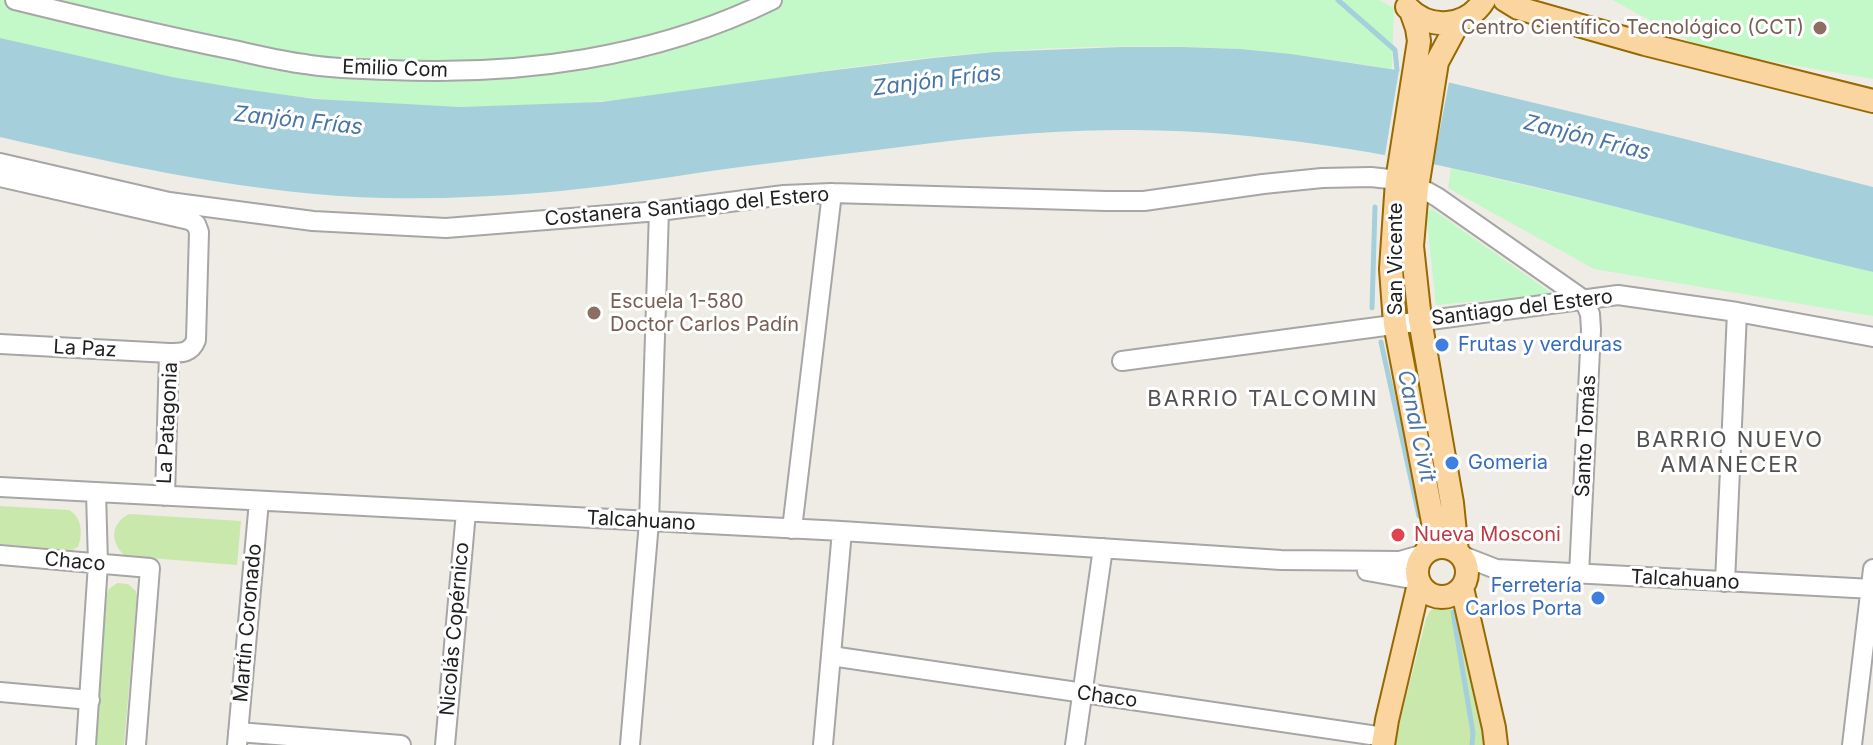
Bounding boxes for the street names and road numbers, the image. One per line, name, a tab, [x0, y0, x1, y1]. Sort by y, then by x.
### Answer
street label: Emilio Com	[342, 55, 448, 83]
street label: Costanera Santiago del Estero	[544, 183, 830, 231]
street label: San Vicente	[1384, 202, 1408, 316]
street label: Santiago del Estero	[1430, 285, 1614, 331]
street label: La Paz	[53, 335, 117, 363]
street label: La Patagonia	[153, 361, 183, 485]
street label: Santo Tomás	[1571, 374, 1601, 498]
street label: Talcahuano	[586, 506, 696, 536]
street label: Nicolás Copérnico	[435, 541, 475, 717]
street label: Martín Coronado	[229, 543, 267, 703]
street label: Chaco	[44, 547, 106, 577]
street label: Talcahuano	[1630, 565, 1740, 595]
street label: Chaco	[1075, 681, 1139, 713]

